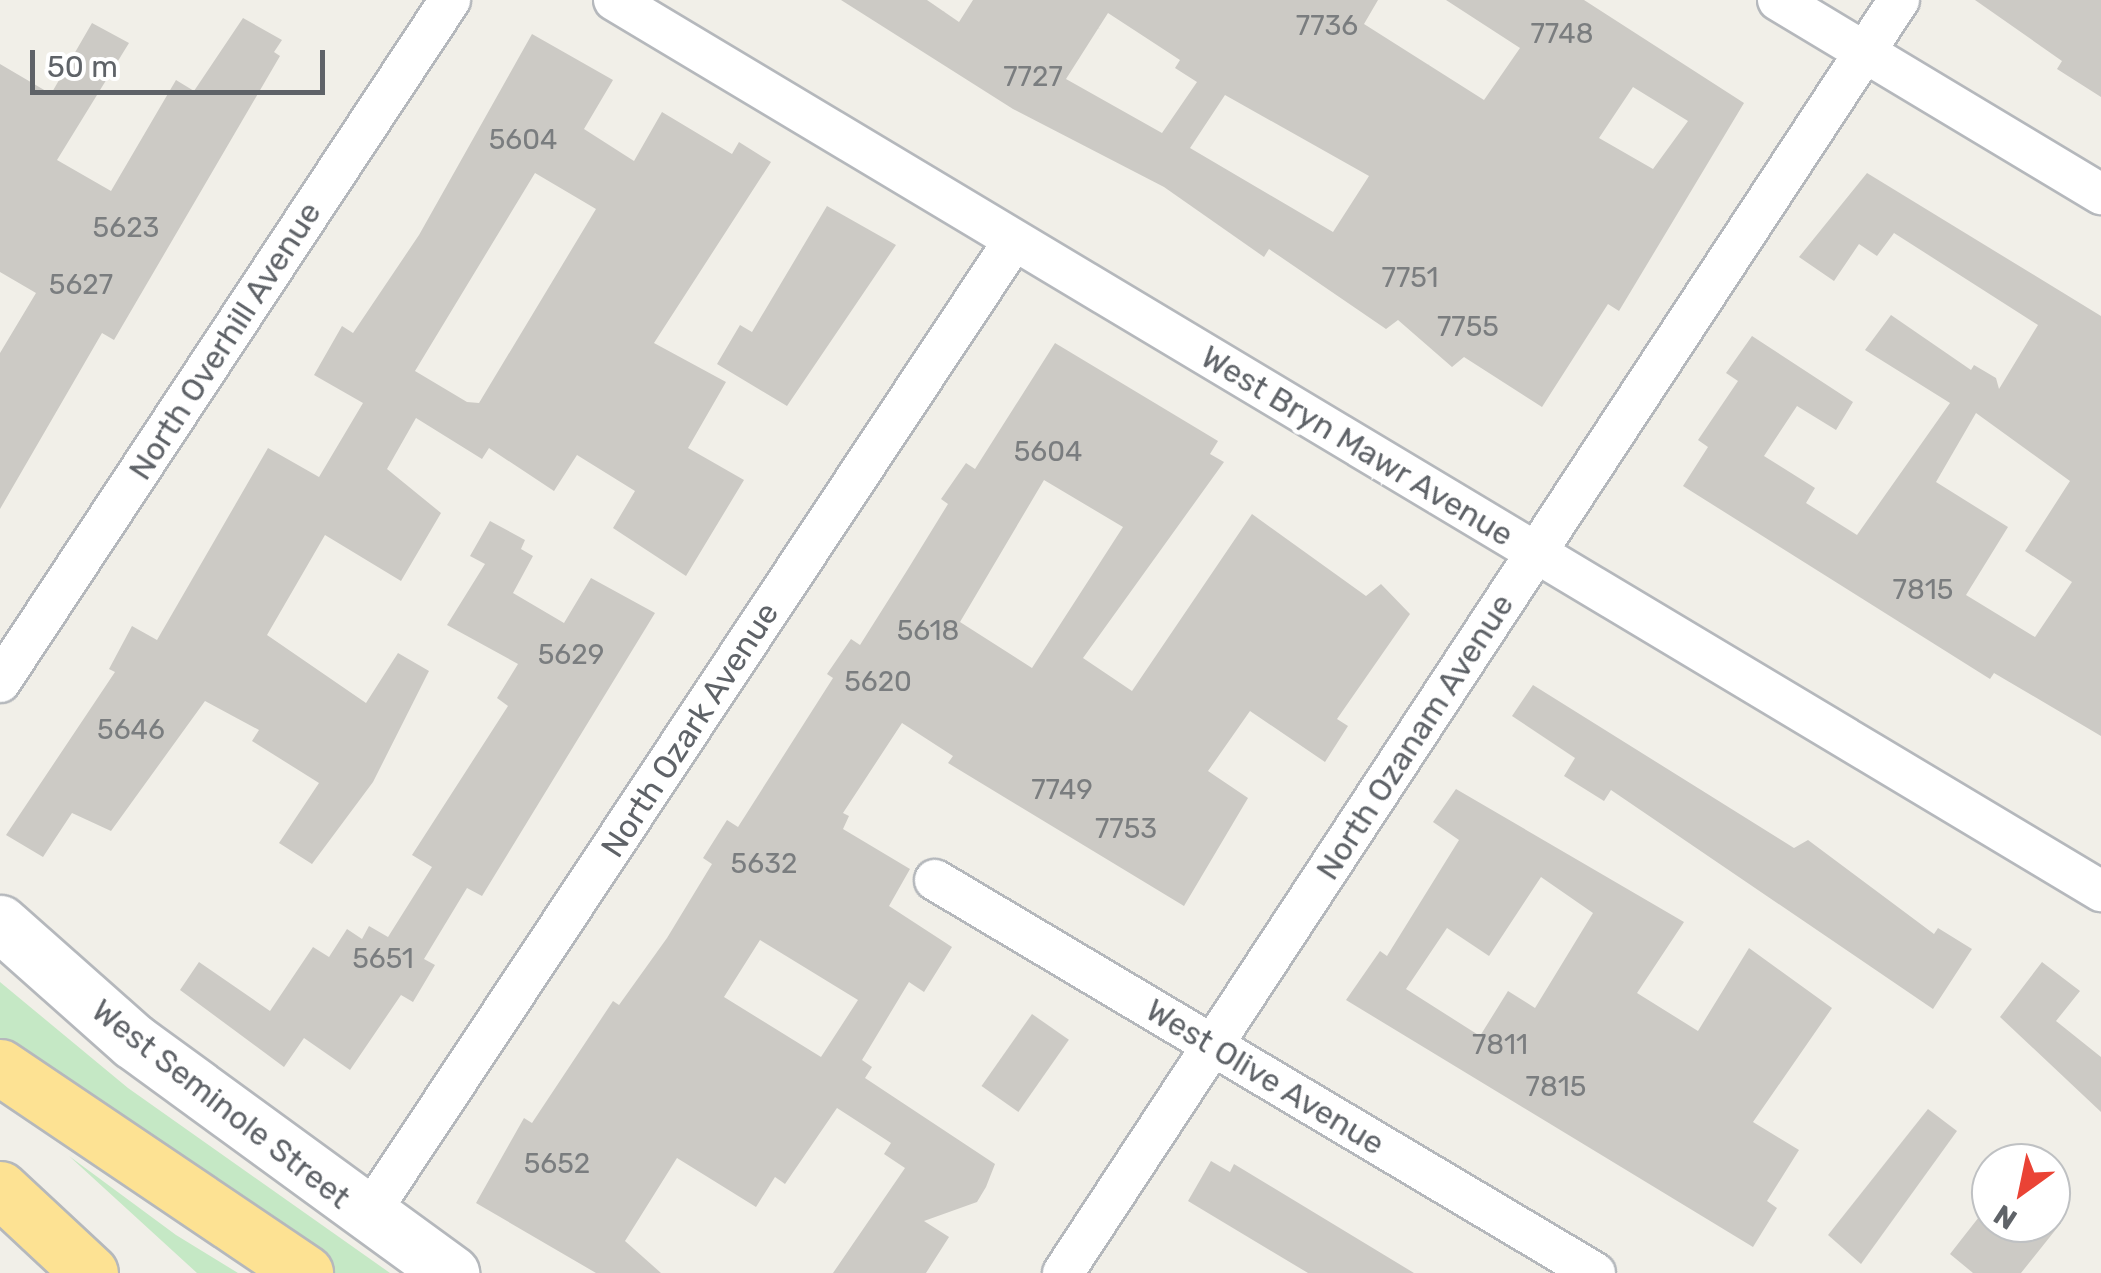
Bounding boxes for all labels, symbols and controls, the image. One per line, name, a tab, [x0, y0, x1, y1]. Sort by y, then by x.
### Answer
house number: 7736	[1296, 9, 1358, 43]
house number: 7748	[1531, 17, 1593, 51]
scale bar	[35, 30, 330, 92]
text: 50 m	[47, 49, 118, 85]
house number: 7727	[1003, 60, 1063, 94]
house number: 5604	[489, 123, 557, 157]
street label: North Overhill Avenue	[121, 195, 329, 487]
house number: 5623	[93, 211, 159, 245]
house number: 7751	[1382, 261, 1438, 295]
house number: 5627	[49, 268, 113, 302]
house number: 7755	[1437, 310, 1499, 344]
street label: West Bryn Mawr Avenue	[1193, 337, 1521, 555]
house number: 5604	[1014, 435, 1082, 469]
house number: 7815	[1893, 573, 1953, 607]
street label: North Ozanam Avenue	[1308, 587, 1522, 887]
street label: North Ozark Avenue	[593, 595, 787, 865]
house number: 5618	[897, 614, 959, 648]
house number: 5629	[538, 638, 604, 672]
house number: 5620	[844, 665, 912, 699]
house number: 5646	[97, 713, 165, 747]
house number: 7749	[1031, 773, 1093, 807]
house number: 7753	[1095, 812, 1157, 846]
house number: 5632	[731, 847, 797, 881]
house number: 5651	[352, 942, 414, 976]
street label: West Seminole Street	[84, 991, 358, 1217]
street label: West Olive Avenue	[1139, 991, 1391, 1163]
house number: 7811	[1472, 1028, 1528, 1062]
house number: 7815	[1526, 1070, 1586, 1104]
north arrow	[1971, 1143, 2071, 1243]
house number: 5652	[524, 1147, 590, 1181]
text: N	[1988, 1198, 2023, 1236]

